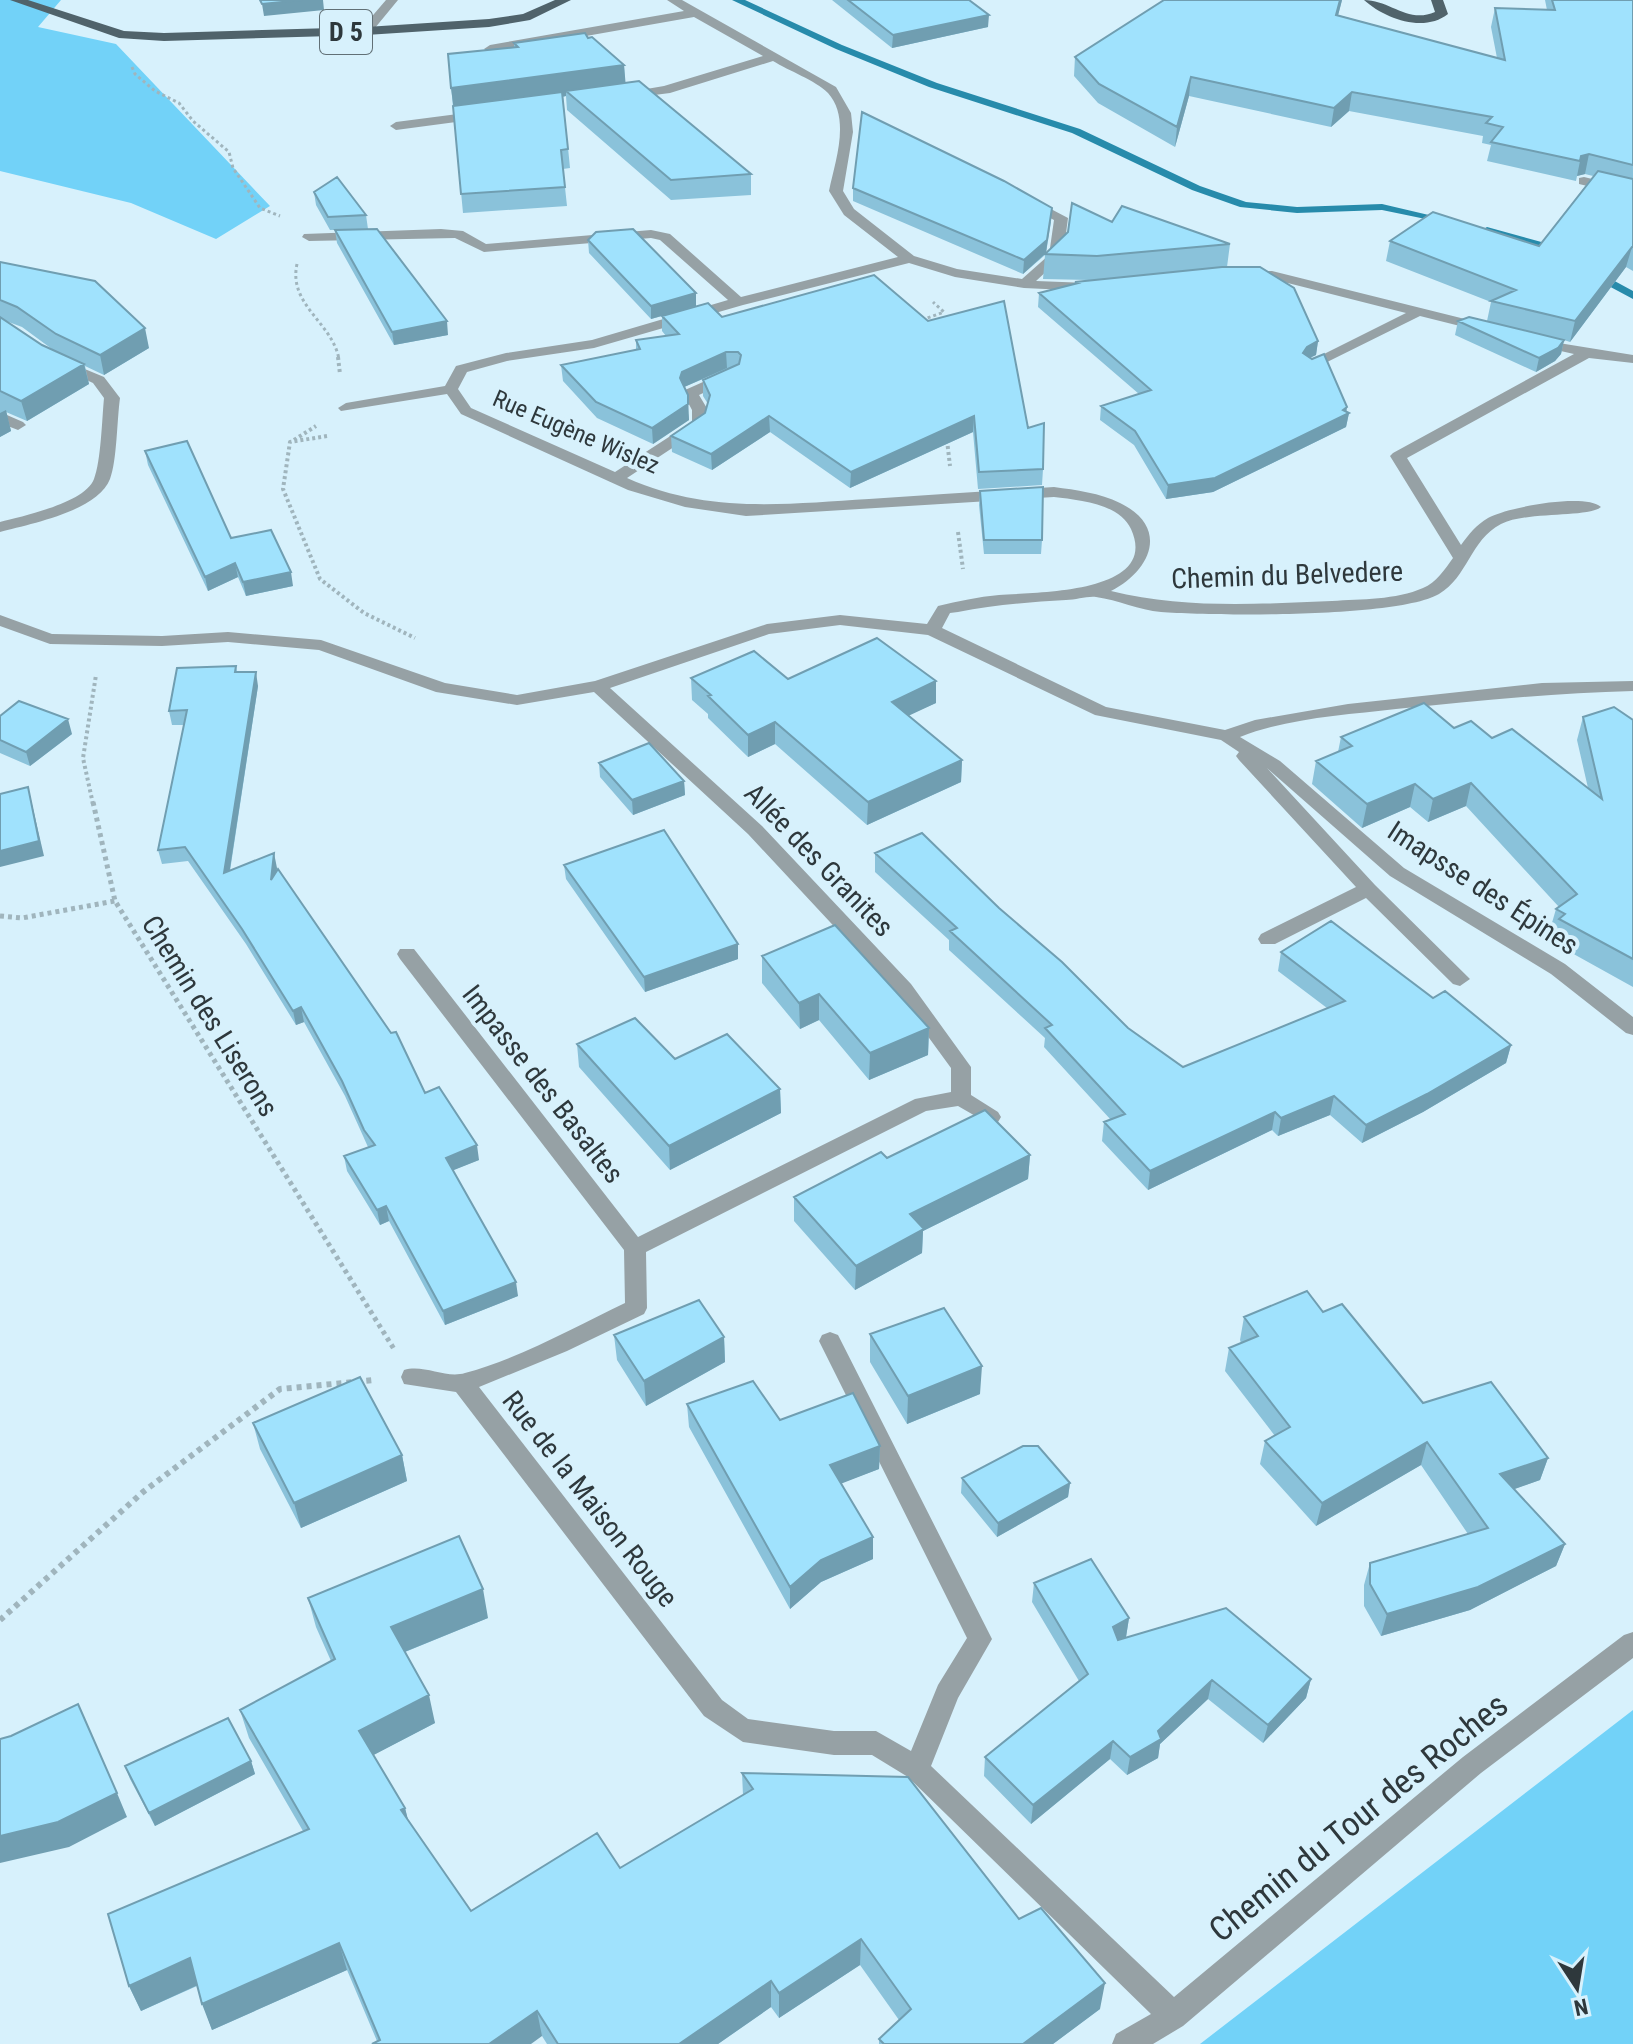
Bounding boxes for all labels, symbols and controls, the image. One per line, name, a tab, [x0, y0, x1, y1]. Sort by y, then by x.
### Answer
road number: D 5	[320, 10, 372, 54]
street label: Rue Eugène Wislez	[489, 384, 663, 480]
street label: Chemin du Belvedere	[1170, 554, 1404, 596]
street label: Allée des Granites	[738, 777, 900, 943]
street label: Imapsse des Épines	[1382, 814, 1584, 962]
street label: Chemin des Liserons	[135, 910, 285, 1122]
street label: Impasse des Basaltes	[455, 978, 631, 1190]
street label: Rue de la Maison Rouge	[495, 1384, 685, 1614]
street label: Chemin du Tour des Roches	[1201, 1684, 1515, 1950]
north arrow	[1537, 1948, 1617, 2028]
text: N	[1572, 1993, 1590, 2021]

